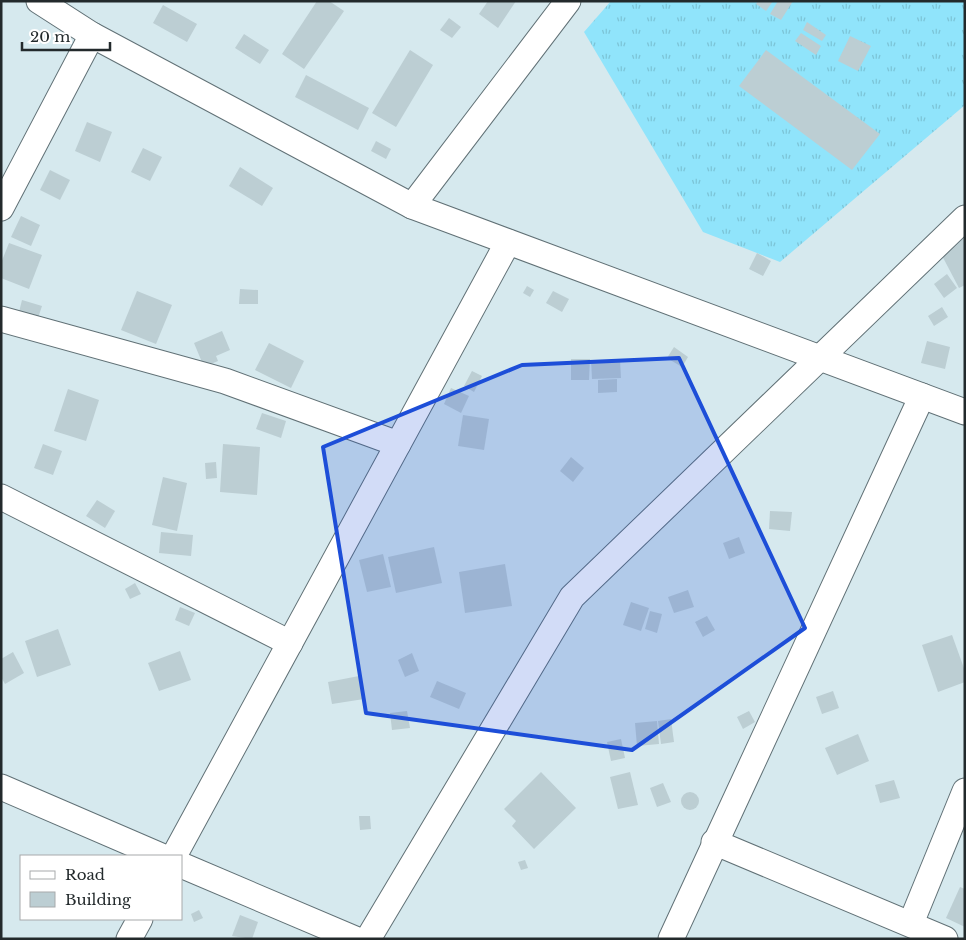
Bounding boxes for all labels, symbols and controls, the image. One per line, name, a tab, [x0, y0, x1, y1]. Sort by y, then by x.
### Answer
scale bar	[22, 20, 110, 52]
text: 20 m	[30, 27, 70, 46]
legend	[20, 855, 182, 920]
text: Road	[65, 865, 105, 884]
text: Building	[65, 890, 132, 909]

